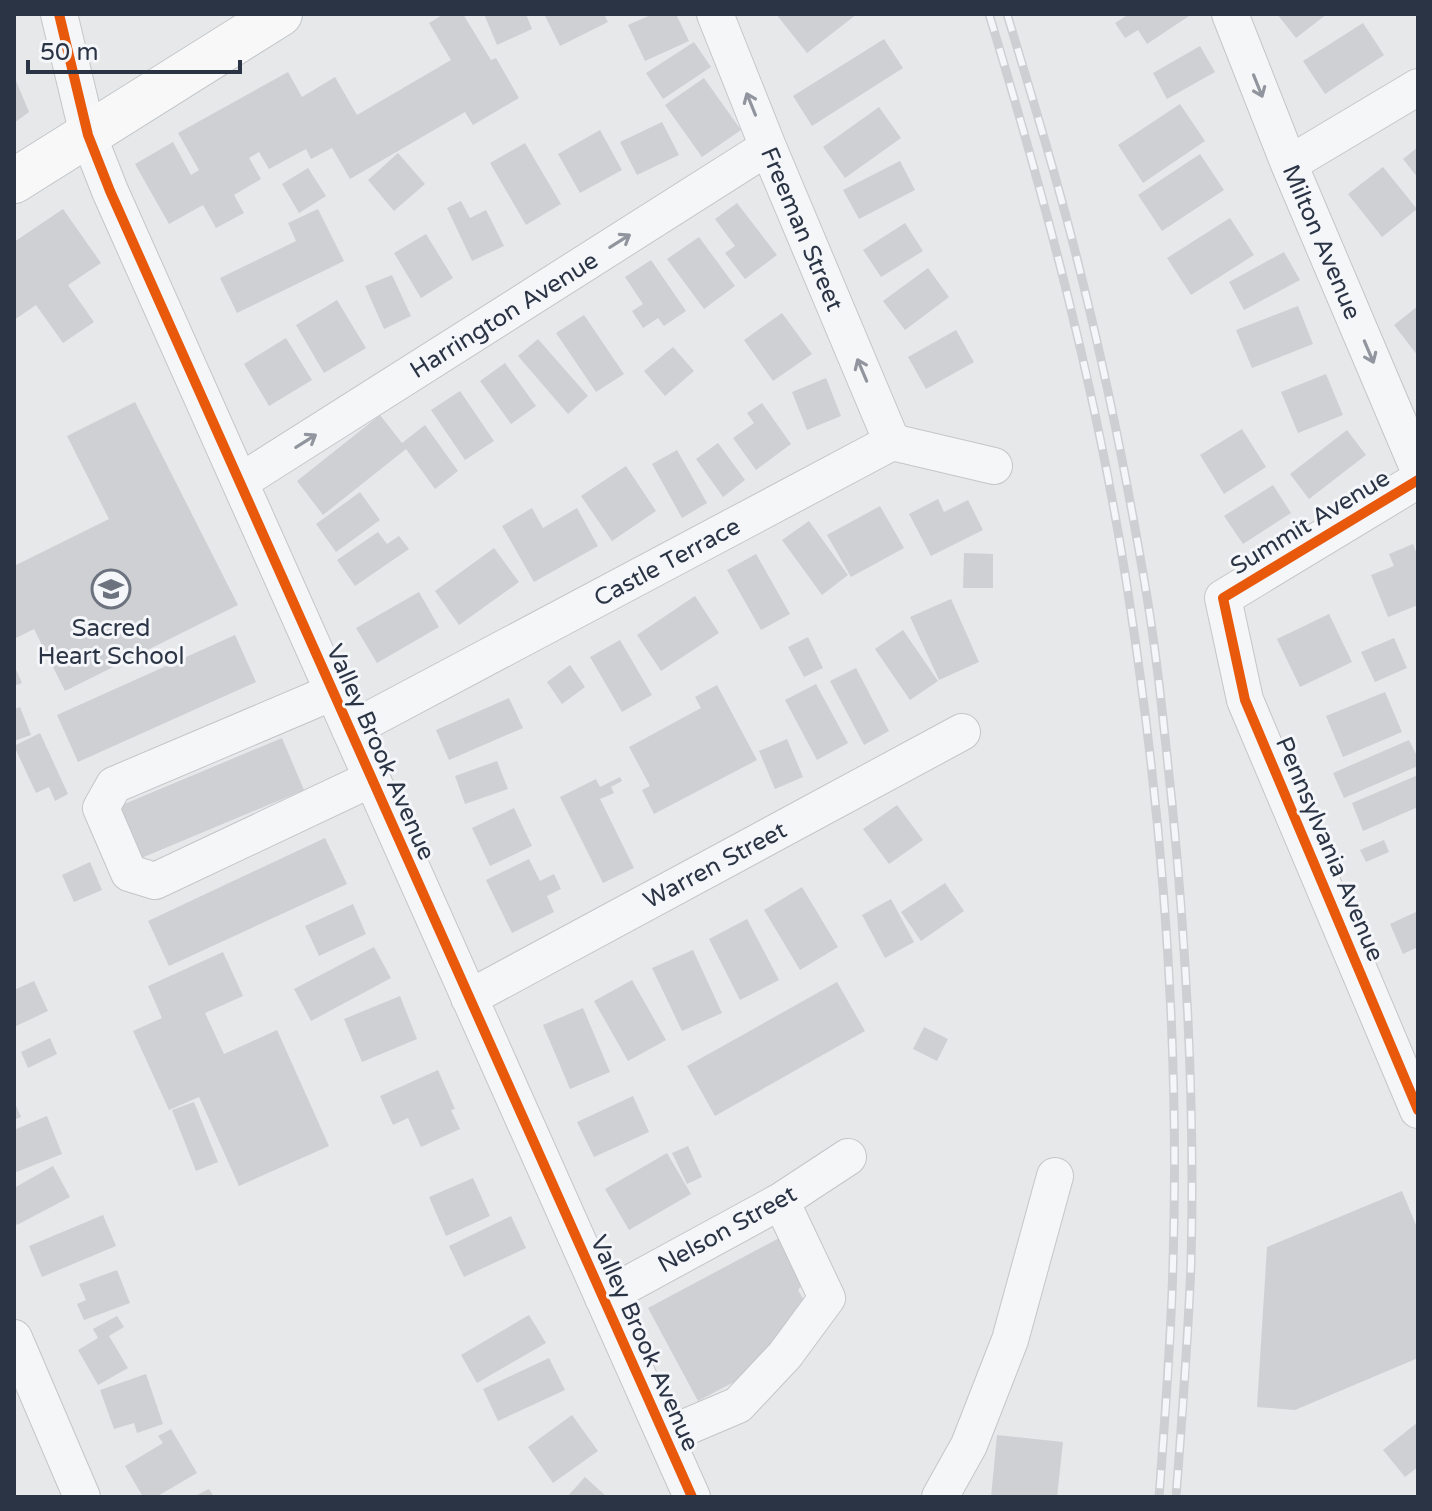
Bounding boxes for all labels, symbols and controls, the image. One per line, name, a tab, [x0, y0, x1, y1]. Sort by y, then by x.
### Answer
scale bar	[28, 24, 240, 74]
text: 50 m	[40, 38, 98, 67]
one-way arrow	[1252, 74, 1267, 98]
one-way arrow	[743, 92, 757, 117]
street label: Freeman Street	[754, 143, 849, 315]
street label: Milton Avenue	[1276, 160, 1367, 324]
one-way arrow	[608, 232, 631, 248]
street label: Harrington Avenue	[405, 246, 604, 385]
one-way arrow	[1363, 340, 1378, 364]
one-way arrow	[853, 359, 868, 383]
one-way arrow	[294, 432, 317, 448]
street label: Summit Avenue	[1225, 464, 1395, 581]
street label: Castle Terrace	[589, 512, 745, 613]
school or university icon: Sacred Heart School	[90, 568, 132, 610]
place label: Sacred Heart School	[38, 614, 184, 671]
street label: Valley Brook Avenue	[320, 640, 441, 865]
street label: Pennsylvania Avenue	[1269, 733, 1390, 966]
street label: Warren Street	[639, 816, 792, 915]
street label: Nelson Street	[653, 1179, 802, 1279]
street label: Valley Brook Avenue	[584, 1231, 705, 1456]

